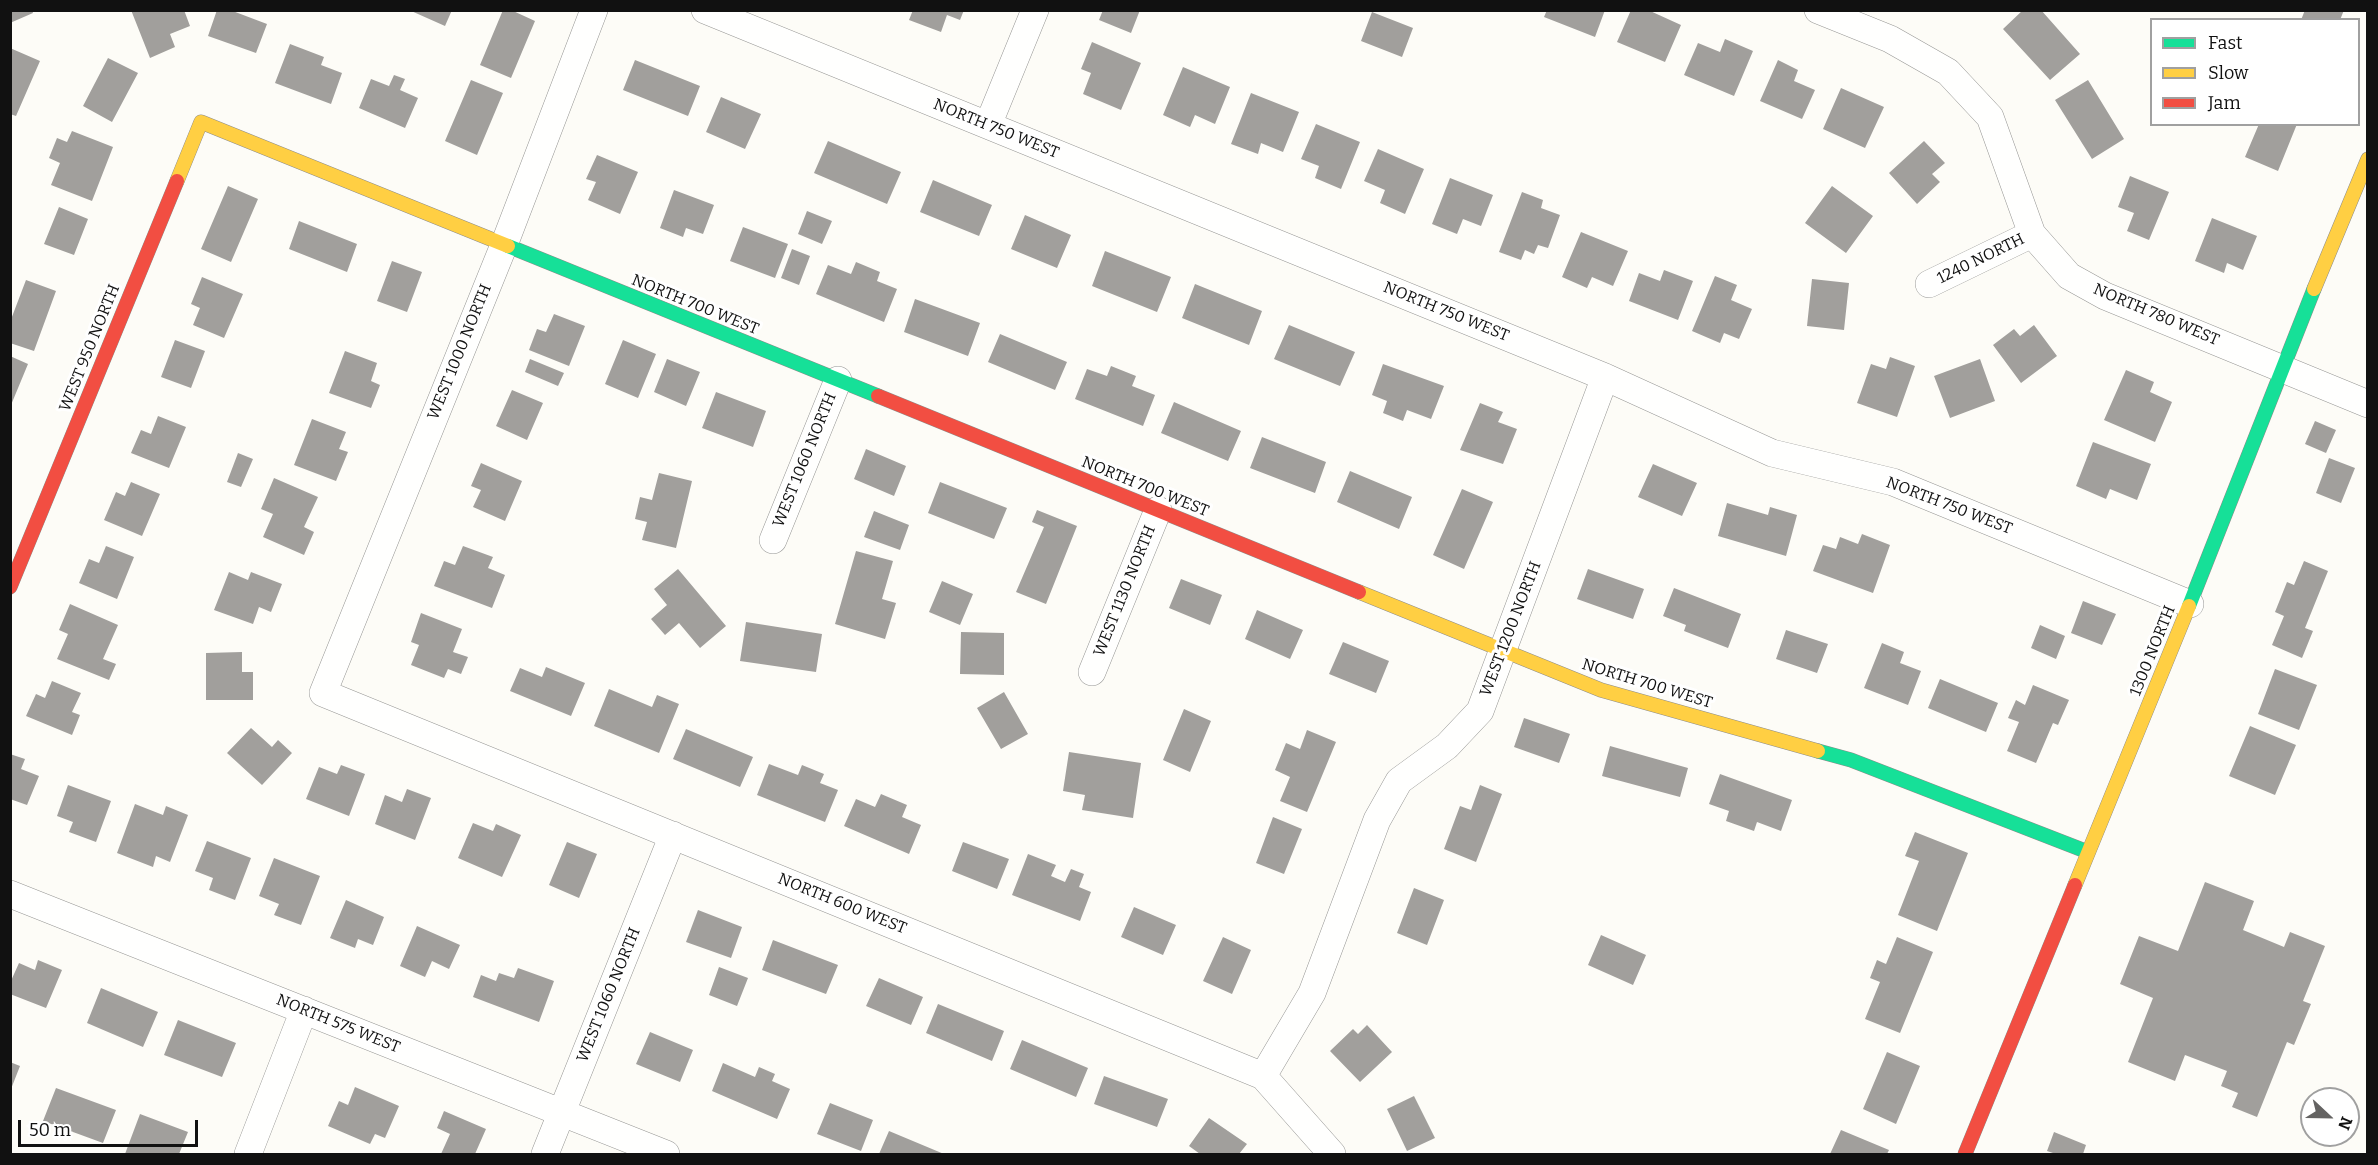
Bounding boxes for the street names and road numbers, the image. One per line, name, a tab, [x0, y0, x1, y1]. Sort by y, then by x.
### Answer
street label: NORTH 750 WEST	[930, 95, 1062, 163]
street label: 1240 NORTH	[1934, 230, 2028, 288]
street label: NORTH 700 WEST	[629, 271, 761, 339]
street label: NORTH 750 WEST	[1380, 278, 1512, 346]
street label: NORTH 780 WEST	[2090, 280, 2222, 350]
street label: WEST 1000 NORTH	[424, 281, 496, 423]
street label: WEST 950 NORTH	[56, 282, 124, 414]
street label: WEST 1060 NORTH	[769, 390, 841, 530]
street label: NORTH 700 WEST	[1079, 453, 1211, 521]
street label: NORTH 750 WEST	[1883, 473, 2015, 539]
street label: WEST 1130 NORTH	[1090, 523, 1160, 659]
street label: WEST 1200 NORTH	[1476, 559, 1546, 699]
street label: 1300 NORTH	[2126, 603, 2180, 699]
street label: NORTH 700 WEST	[1579, 655, 1715, 713]
street label: NORTH 600 WEST	[775, 869, 909, 939]
street label: WEST 1060 NORTH	[573, 925, 645, 1065]
street label: NORTH 575 WEST	[273, 990, 403, 1058]

